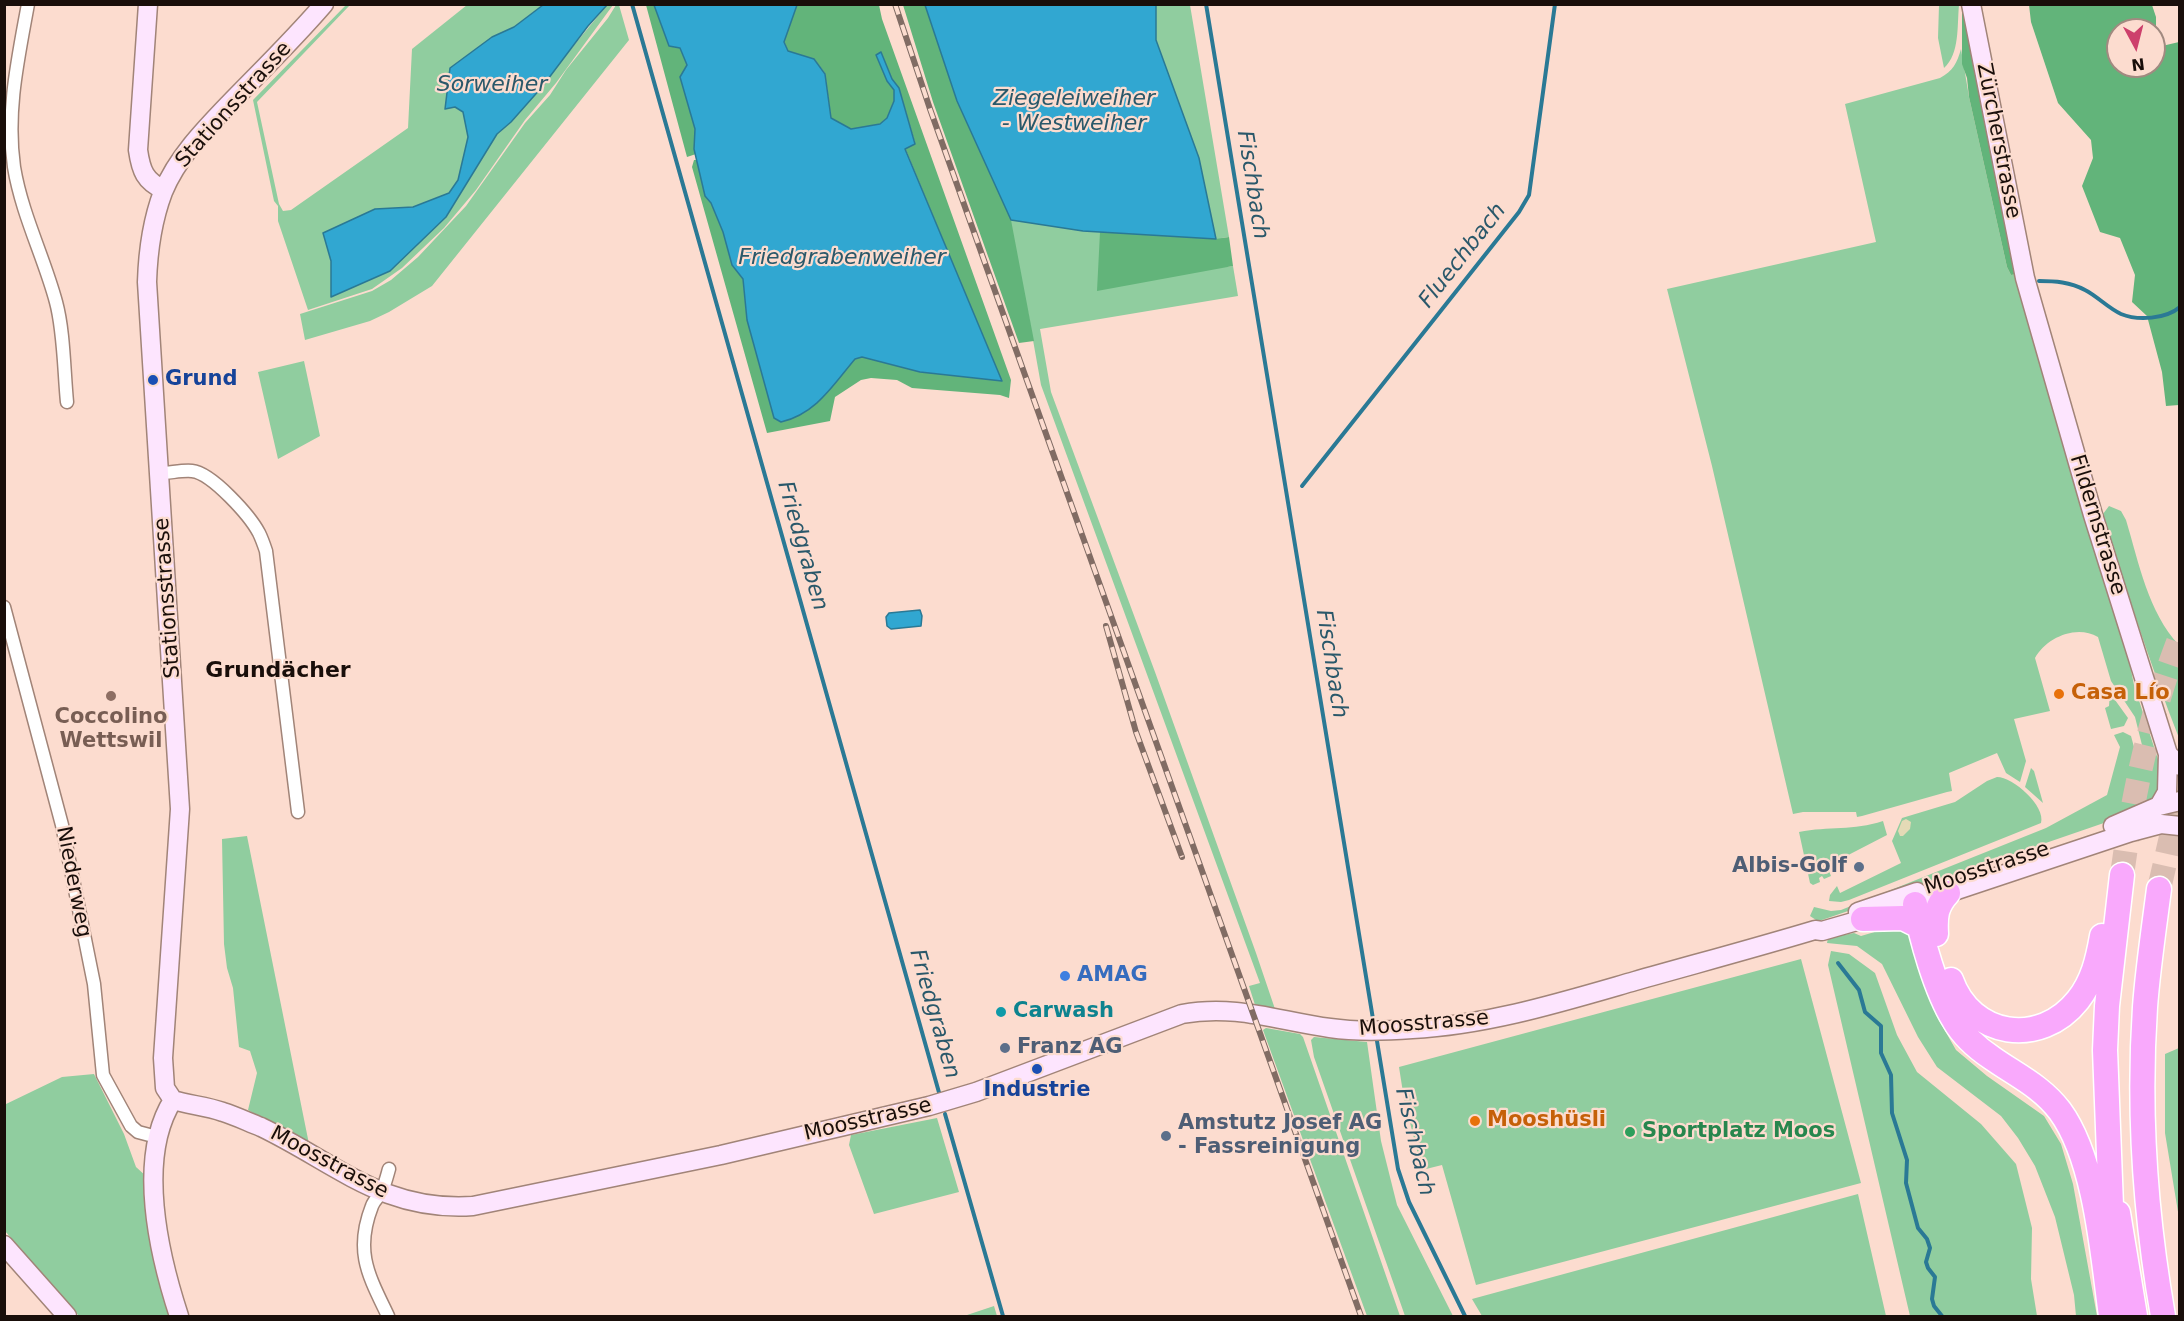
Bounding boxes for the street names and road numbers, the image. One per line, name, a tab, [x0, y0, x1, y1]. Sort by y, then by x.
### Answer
street label: Stationsstrasse	[171, 37, 297, 173]
street label: Zürcherstrasse	[1971, 61, 2025, 221]
street label: Fildernstrasse	[2064, 452, 2130, 598]
street label: Stationsstrasse	[150, 517, 186, 679]
street label: Niederweg	[50, 824, 96, 940]
street label: Moosstrasse	[1921, 837, 2053, 901]
street label: Moosstrasse	[1358, 1006, 1490, 1042]
street label: Moosstrasse	[802, 1093, 934, 1147]
street label: Moosstrasse	[266, 1121, 392, 1205]

